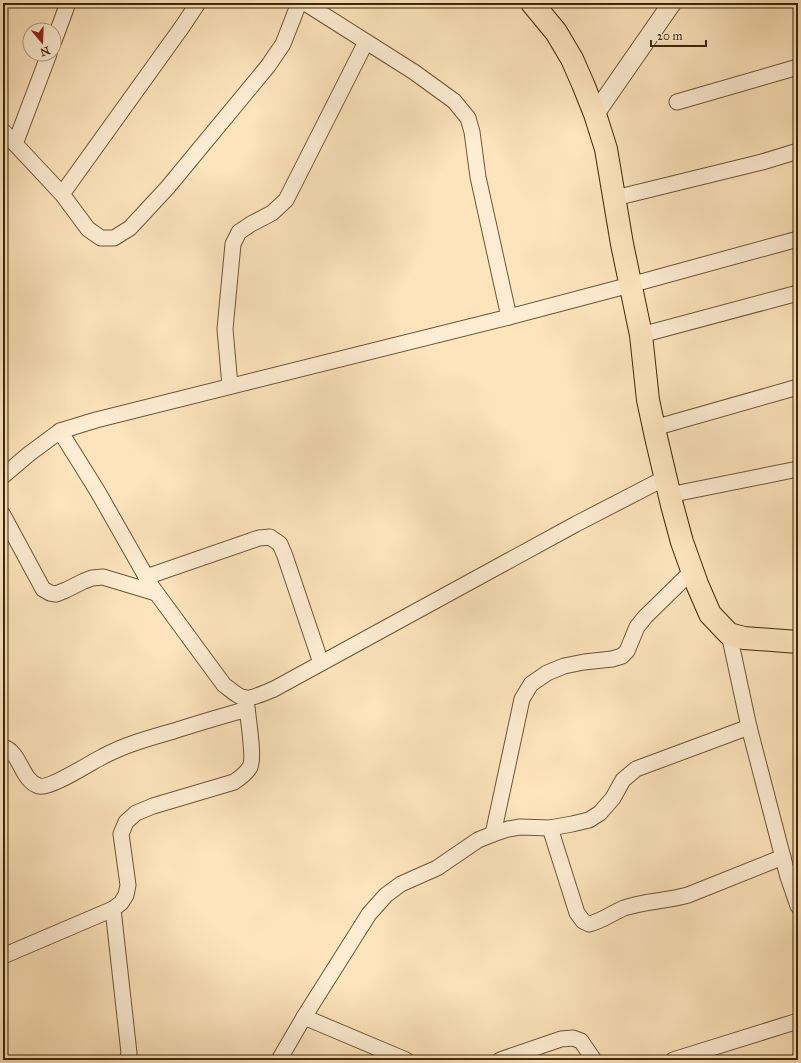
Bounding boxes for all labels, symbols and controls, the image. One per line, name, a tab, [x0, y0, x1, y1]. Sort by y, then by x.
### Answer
north arrow	[22, 22, 62, 62]
scale bar	[651, 22, 706, 48]
text: 20 m	[657, 29, 683, 43]
text: N	[38, 43, 52, 59]

